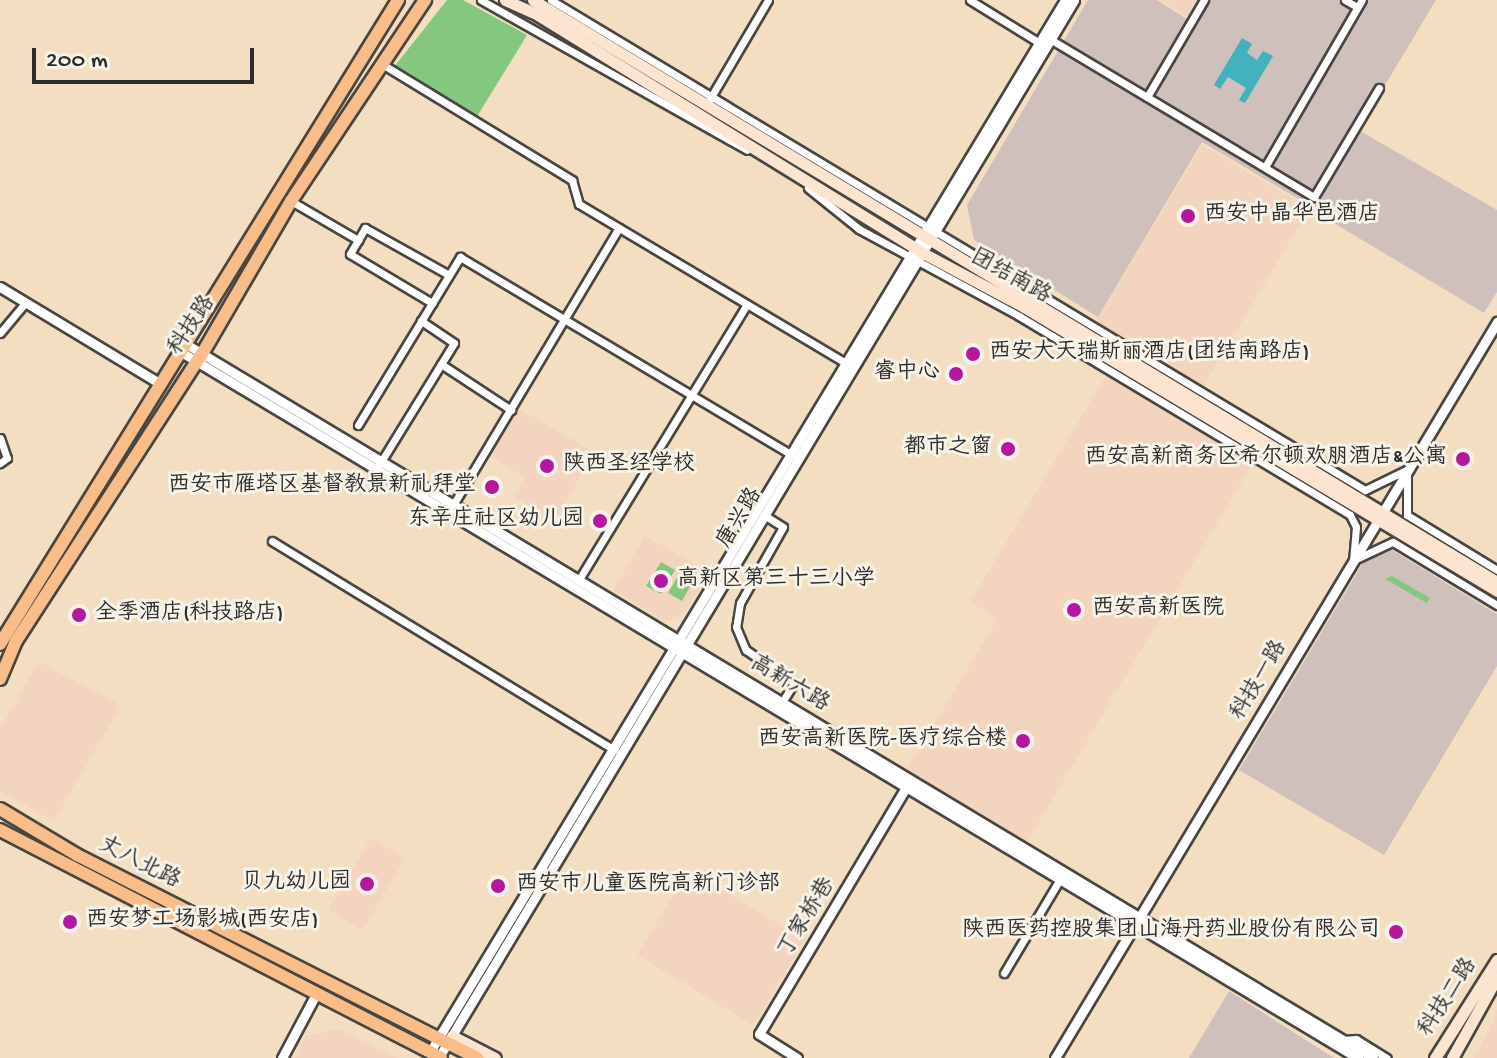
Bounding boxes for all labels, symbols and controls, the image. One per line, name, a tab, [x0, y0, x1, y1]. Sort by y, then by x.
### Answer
scale bar	[36, 32, 258, 82]
text: 200 m	[46, 47, 108, 76]
place label: 西安中晶华邑酒店	[1204, 203, 1380, 229]
marker: 西安中晶华邑酒店	[1179, 207, 1197, 225]
street label: 团结南路	[965, 245, 1055, 311]
street label: 科技路	[164, 291, 222, 361]
place label: 西安大天瑞斯丽酒店(团结南路店)	[989, 341, 1309, 367]
marker: 西安大天瑞斯丽酒店(团结南路店)	[964, 345, 982, 363]
place label: 睿中心	[874, 361, 940, 387]
marker: 睿中心	[947, 365, 965, 383]
place label: 都市之窗	[904, 436, 992, 462]
marker: 都市之窗	[999, 440, 1017, 458]
place label: 西安高新商务区希尔顿欢朋酒店&公寓	[1085, 446, 1447, 472]
marker: 西安高新商务区希尔顿欢朋酒店&公寓	[1454, 450, 1472, 468]
place label: 陕西圣经学校	[563, 453, 695, 479]
marker: 陕西圣经学校	[538, 457, 556, 475]
place label: 西安市雁塔区基督教景新礼拜堂	[168, 474, 476, 500]
marker: 西安市雁塔区基督教景新礼拜堂	[483, 478, 501, 496]
street label: 唐兴路	[713, 484, 769, 554]
place label: 东辛庄社区幼儿园	[408, 508, 584, 534]
marker: 东辛庄社区幼儿园	[591, 512, 609, 530]
place label: 高新区第三十三小学	[677, 568, 875, 594]
marker: 高新区第三十三小学	[652, 572, 670, 590]
place label: 西安高新医院	[1092, 597, 1224, 623]
marker: 西安高新医院	[1063, 599, 1085, 621]
place label: 全季酒店(科技路店)	[95, 602, 283, 628]
marker: 全季酒店(科技路店)	[70, 606, 88, 624]
street label: 科技一路	[1226, 636, 1294, 726]
street label: 高新六路	[744, 651, 834, 719]
place label: 西安高新医院-医疗综合楼	[758, 728, 1007, 754]
marker: 西安高新医院-医疗综合楼	[1014, 732, 1032, 750]
street label: 丈八北路	[94, 832, 184, 896]
place label: 贝九幼儿园	[241, 871, 351, 897]
place label: 西安市儿童医院高新门诊部	[516, 873, 780, 899]
street label: 丁家桥巷	[774, 873, 842, 963]
marker: 贝九幼儿园	[358, 875, 376, 893]
marker: 西安市儿童医院高新门诊部	[487, 875, 509, 897]
place label: 西安梦工场影城(西安店)	[86, 909, 318, 935]
marker: 西安梦工场影城(西安店)	[61, 913, 79, 931]
place label: 陕西医药控股集团山海丹药业股份有限公司	[962, 919, 1380, 945]
marker: 陕西医药控股集团山海丹药业股份有限公司	[1387, 923, 1405, 941]
street label: 科技二路	[1414, 954, 1484, 1042]

